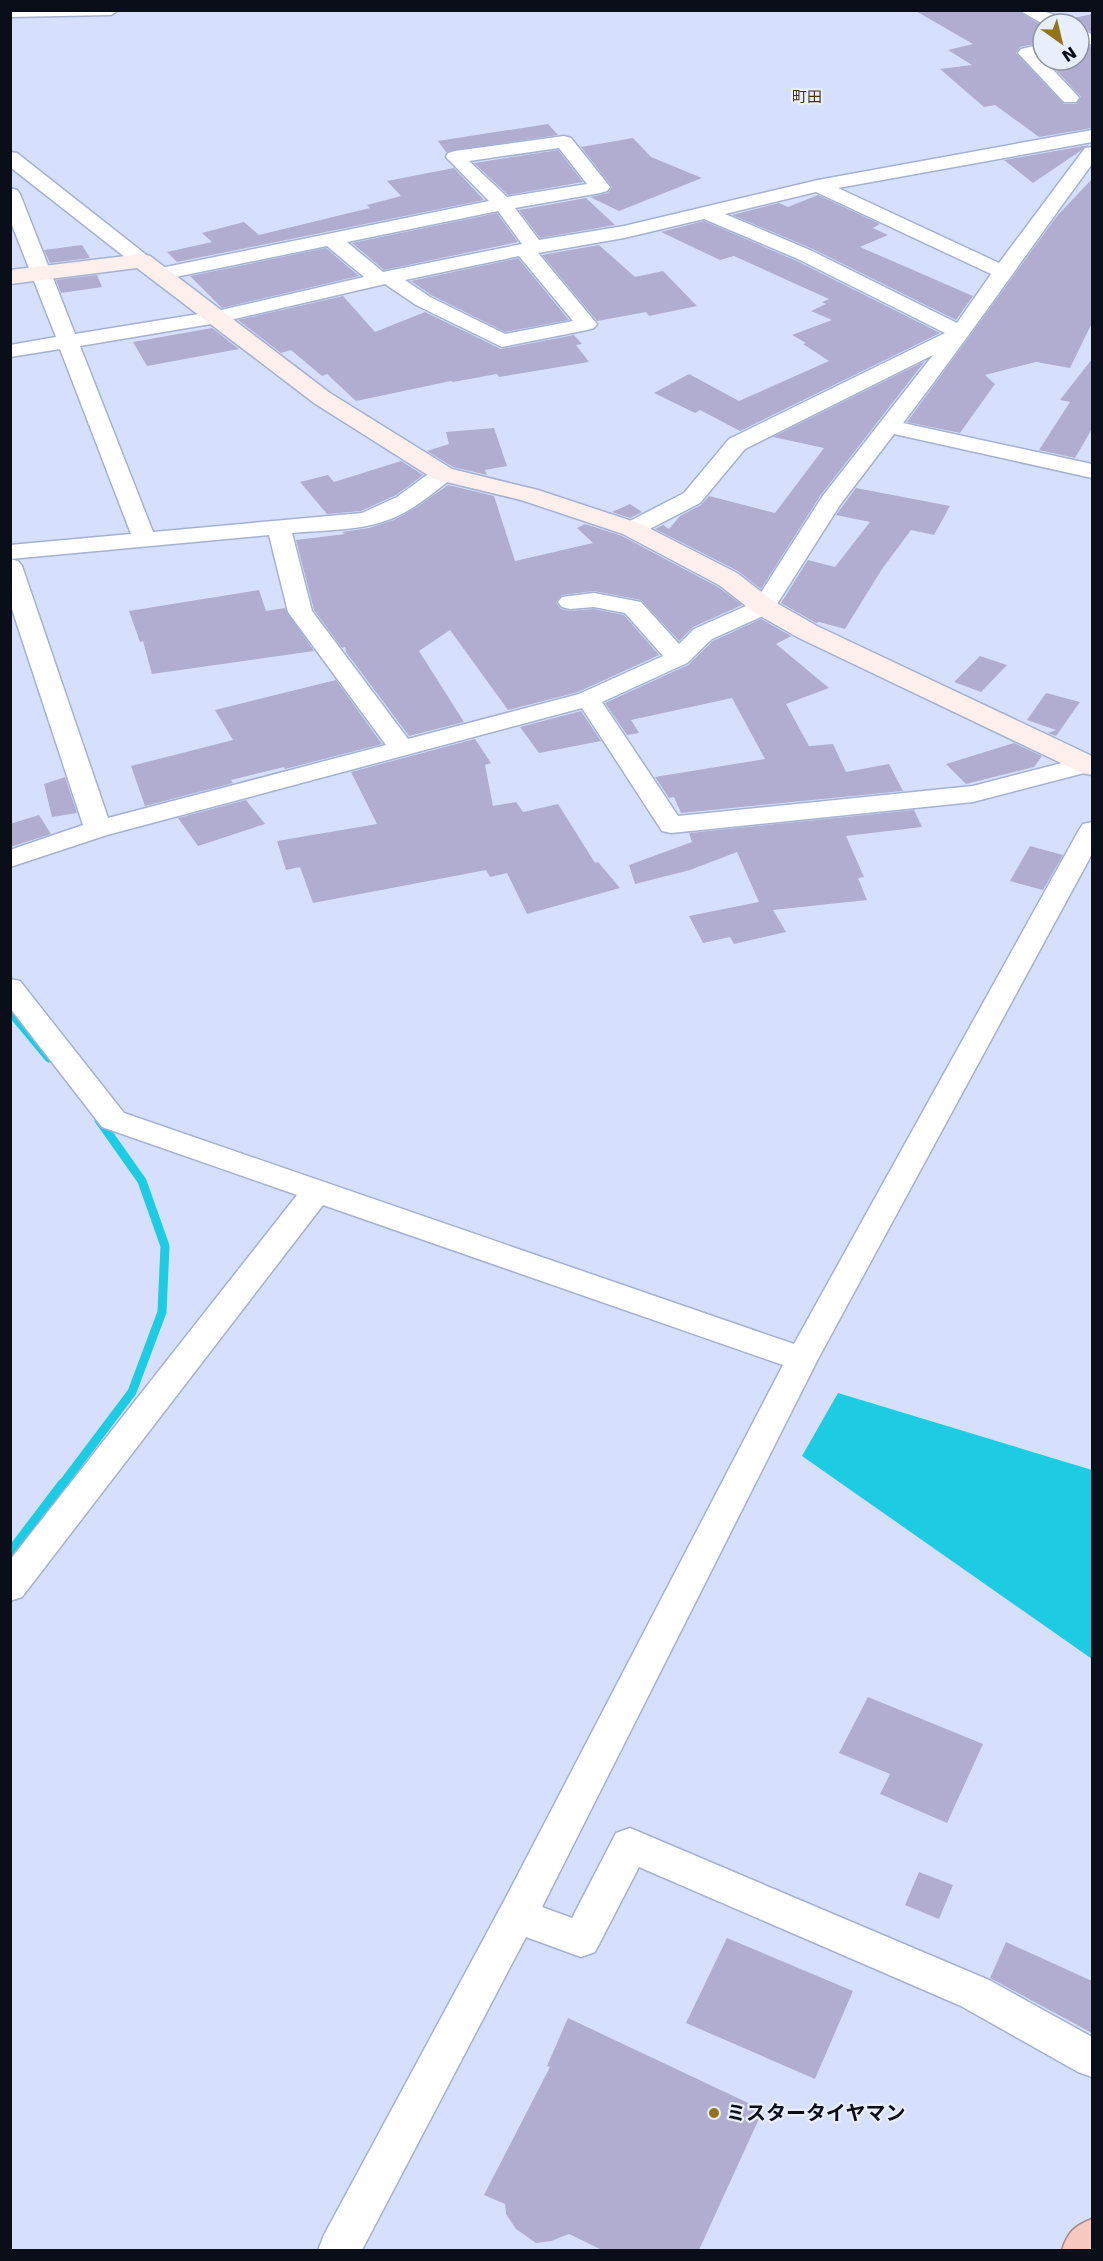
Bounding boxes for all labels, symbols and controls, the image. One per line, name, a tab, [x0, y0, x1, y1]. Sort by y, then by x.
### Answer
north arrow	[1031, 12, 1091, 72]
text: N	[1058, 42, 1080, 66]
district label: 町田	[792, 88, 822, 106]
place label: ミスタータイヤマン	[726, 2101, 905, 2125]
marker: ミスタータイヤマン	[707, 2106, 721, 2120]

